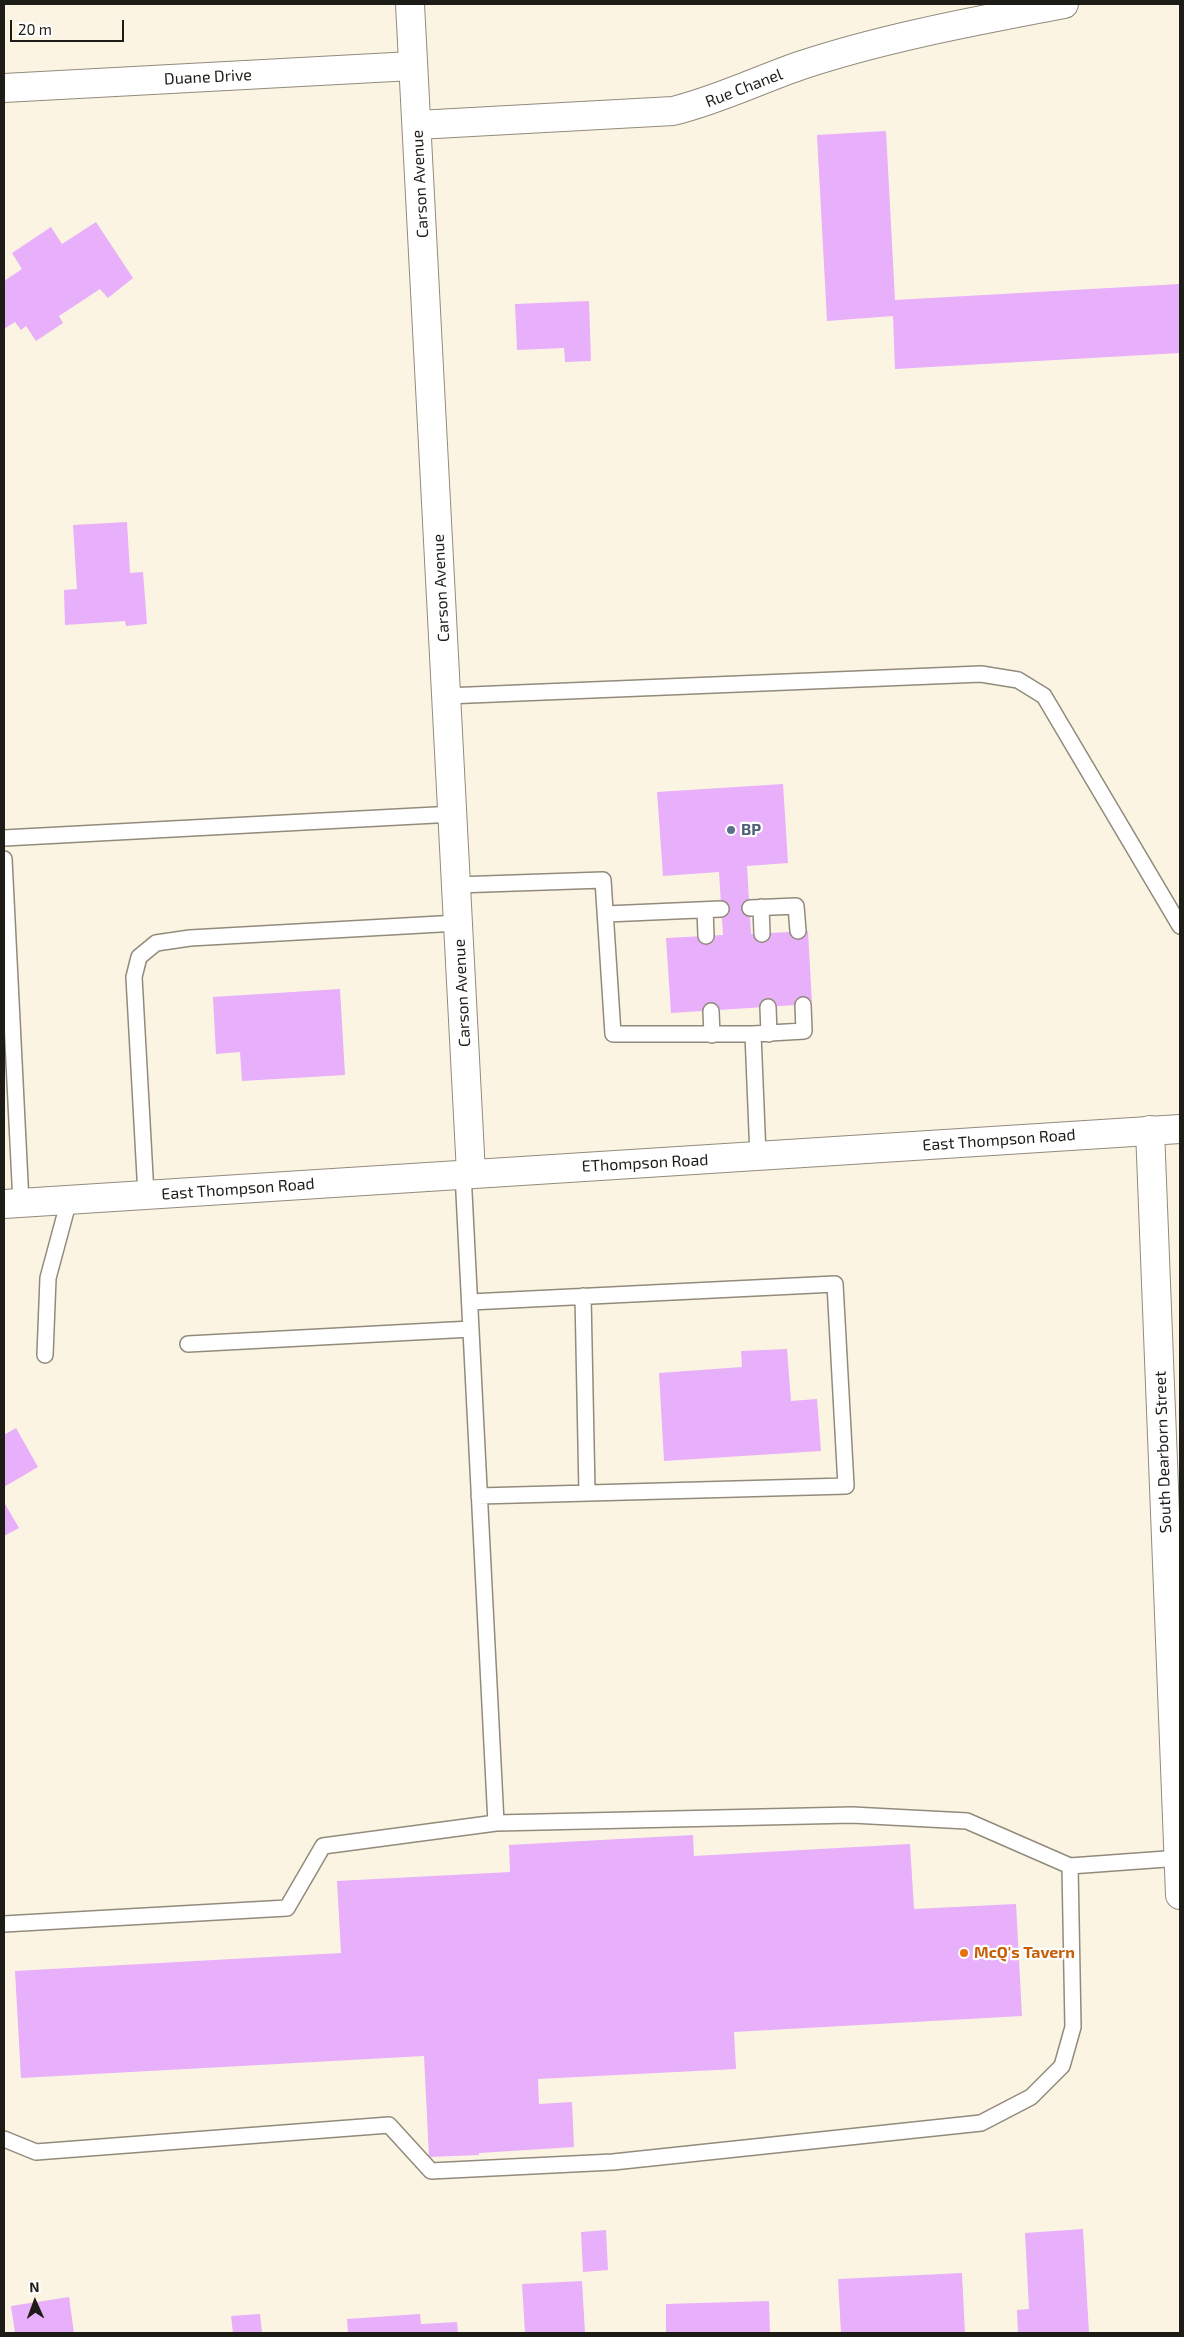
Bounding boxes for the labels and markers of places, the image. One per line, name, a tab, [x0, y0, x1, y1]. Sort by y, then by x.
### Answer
place label: BP	[741, 820, 761, 840]
marker: BP	[725, 824, 737, 836]
place label: McQ's Tavern	[974, 1943, 1075, 1963]
marker: McQ's Tavern	[958, 1947, 970, 1959]

